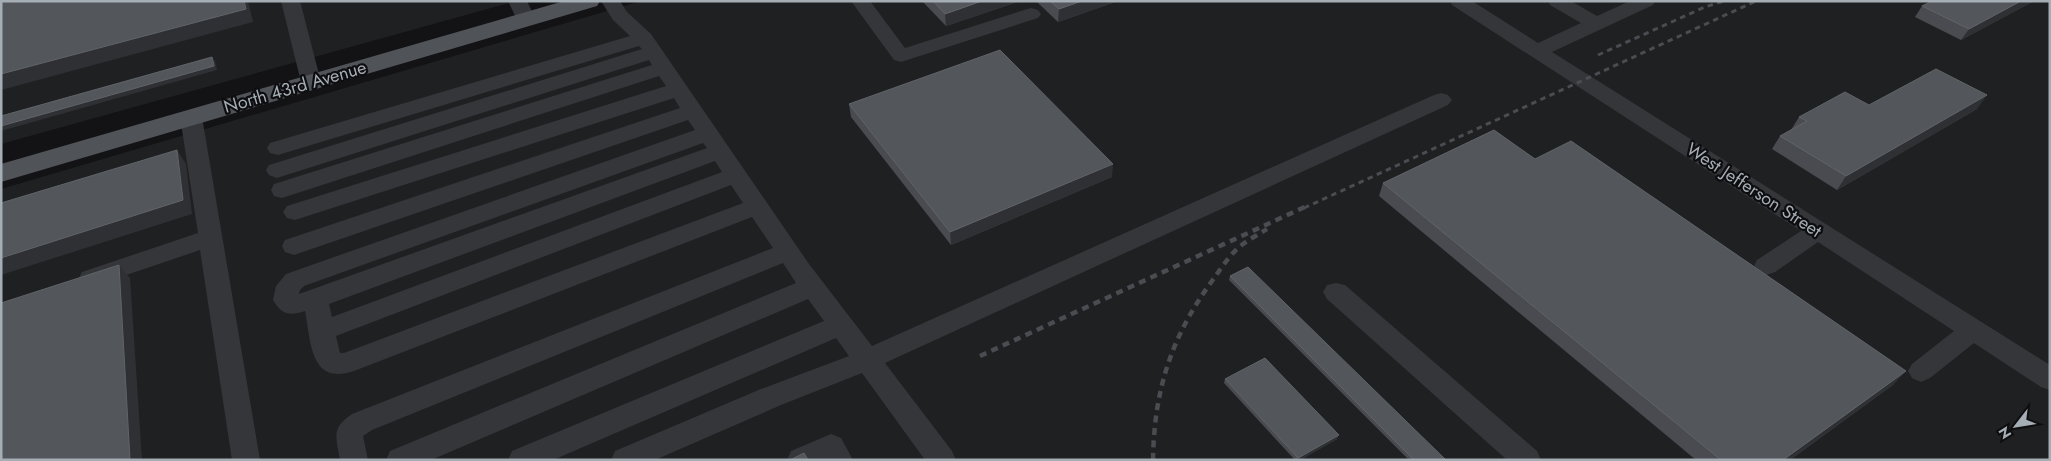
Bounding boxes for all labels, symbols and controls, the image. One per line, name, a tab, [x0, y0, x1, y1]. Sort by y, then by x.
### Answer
street label: North 43rd Avenue	[221, 54, 369, 120]
street label: West Jefferson Street	[1681, 136, 1827, 244]
north arrow	[1991, 401, 2041, 451]
text: N	[1993, 423, 2016, 443]

